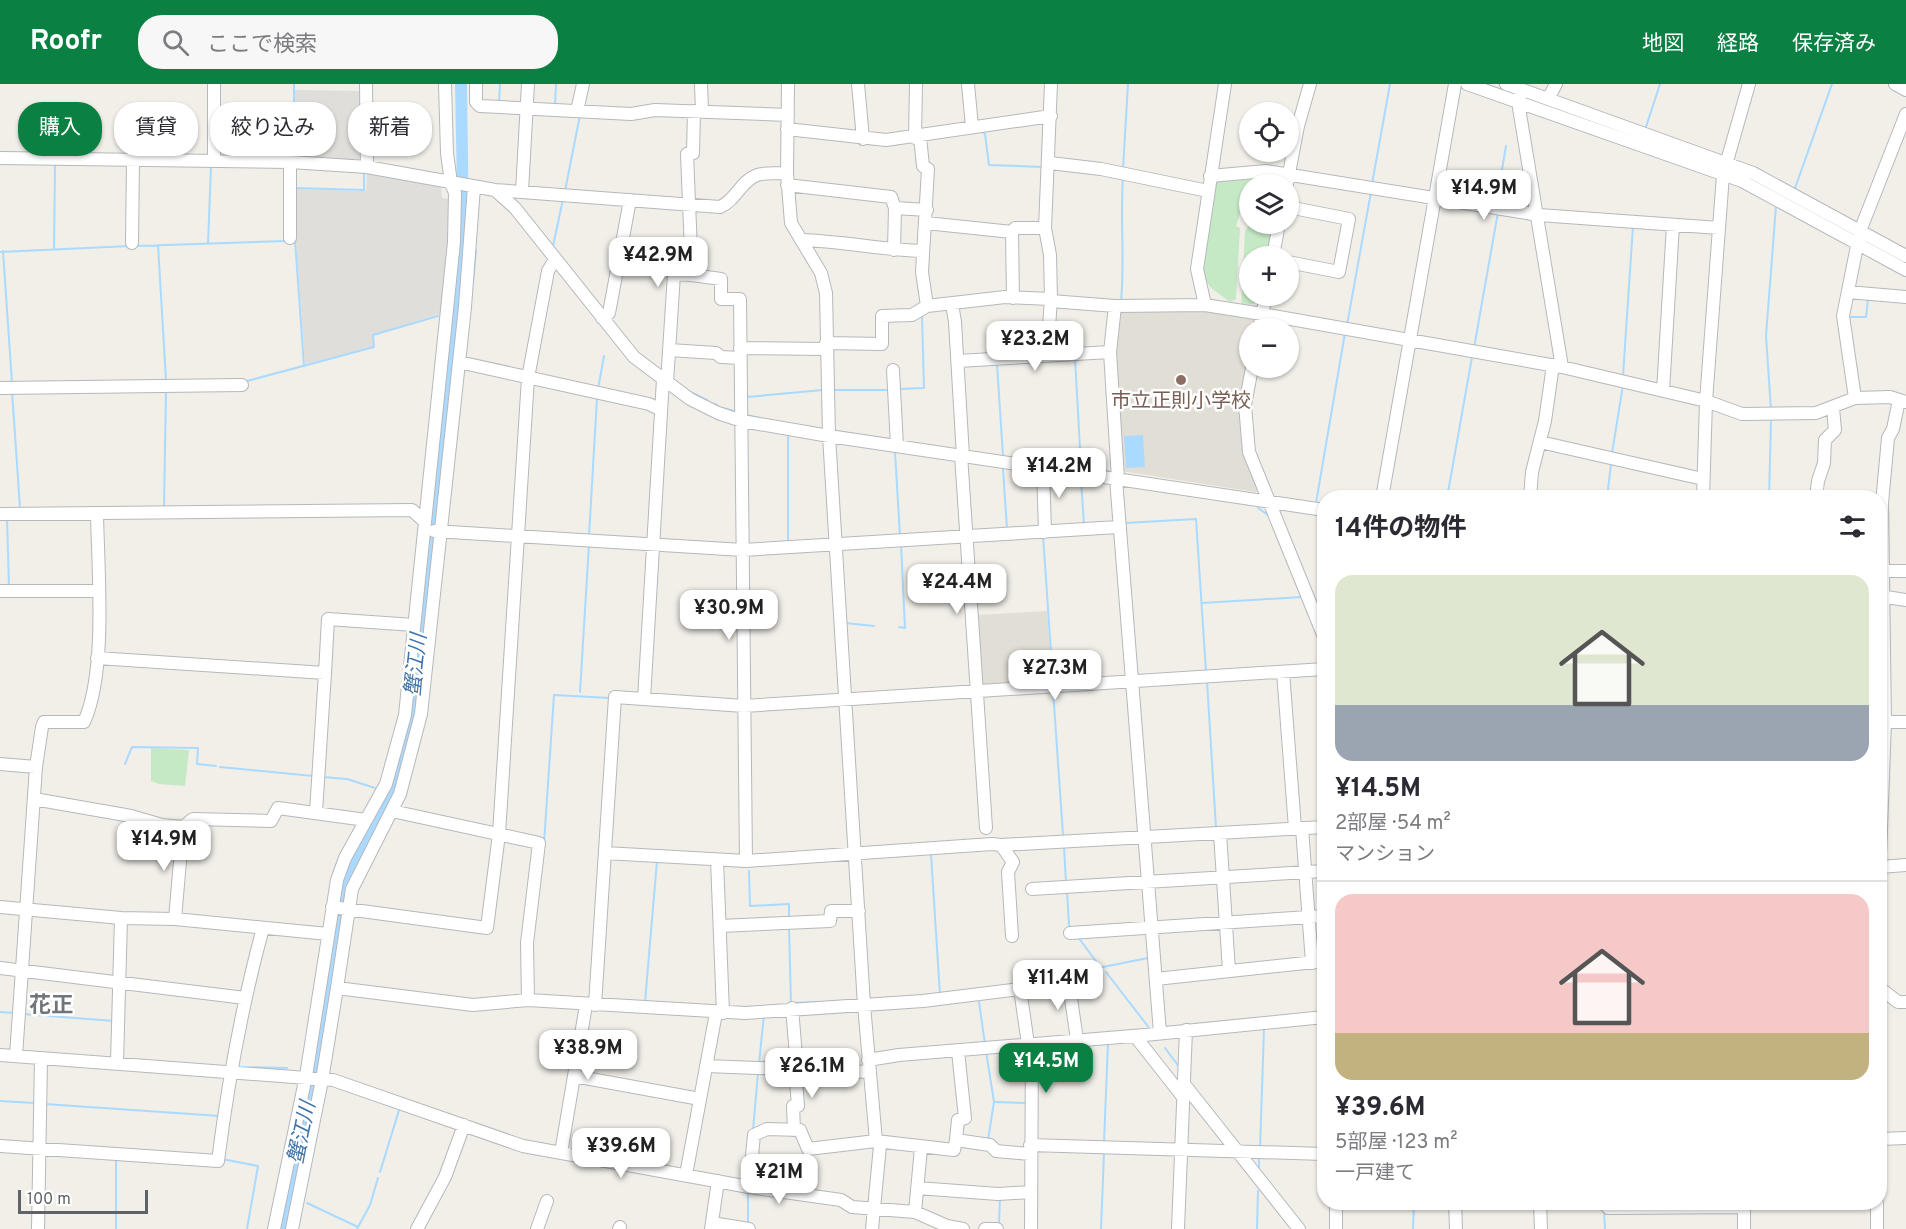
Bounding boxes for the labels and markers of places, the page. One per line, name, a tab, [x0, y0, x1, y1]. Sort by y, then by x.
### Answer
pin: ¥14.9M	[1435, 170, 1533, 221]
pin: ¥42.9M	[609, 237, 707, 288]
pin: ¥23.2M	[986, 321, 1084, 372]
marker: 市立正則小学校	[1174, 373, 1188, 387]
place label: 市立正則小学校	[1111, 389, 1251, 415]
pin: ¥14.2M	[1010, 448, 1108, 499]
pin: ¥24.4M	[908, 564, 1006, 615]
pin: ¥30.9M	[680, 590, 778, 641]
pin: ¥27.3M	[1006, 650, 1104, 701]
pin: ¥14.9M	[115, 821, 213, 872]
pin: ¥11.4M	[1009, 960, 1107, 1011]
pin: ¥38.9M	[539, 1030, 637, 1081]
pin: ¥14.5M	[997, 1043, 1095, 1094]
pin: ¥26.1M	[763, 1048, 861, 1099]
pin: ¥39.6M	[572, 1128, 670, 1179]
pin: ¥21M	[743, 1154, 815, 1205]

